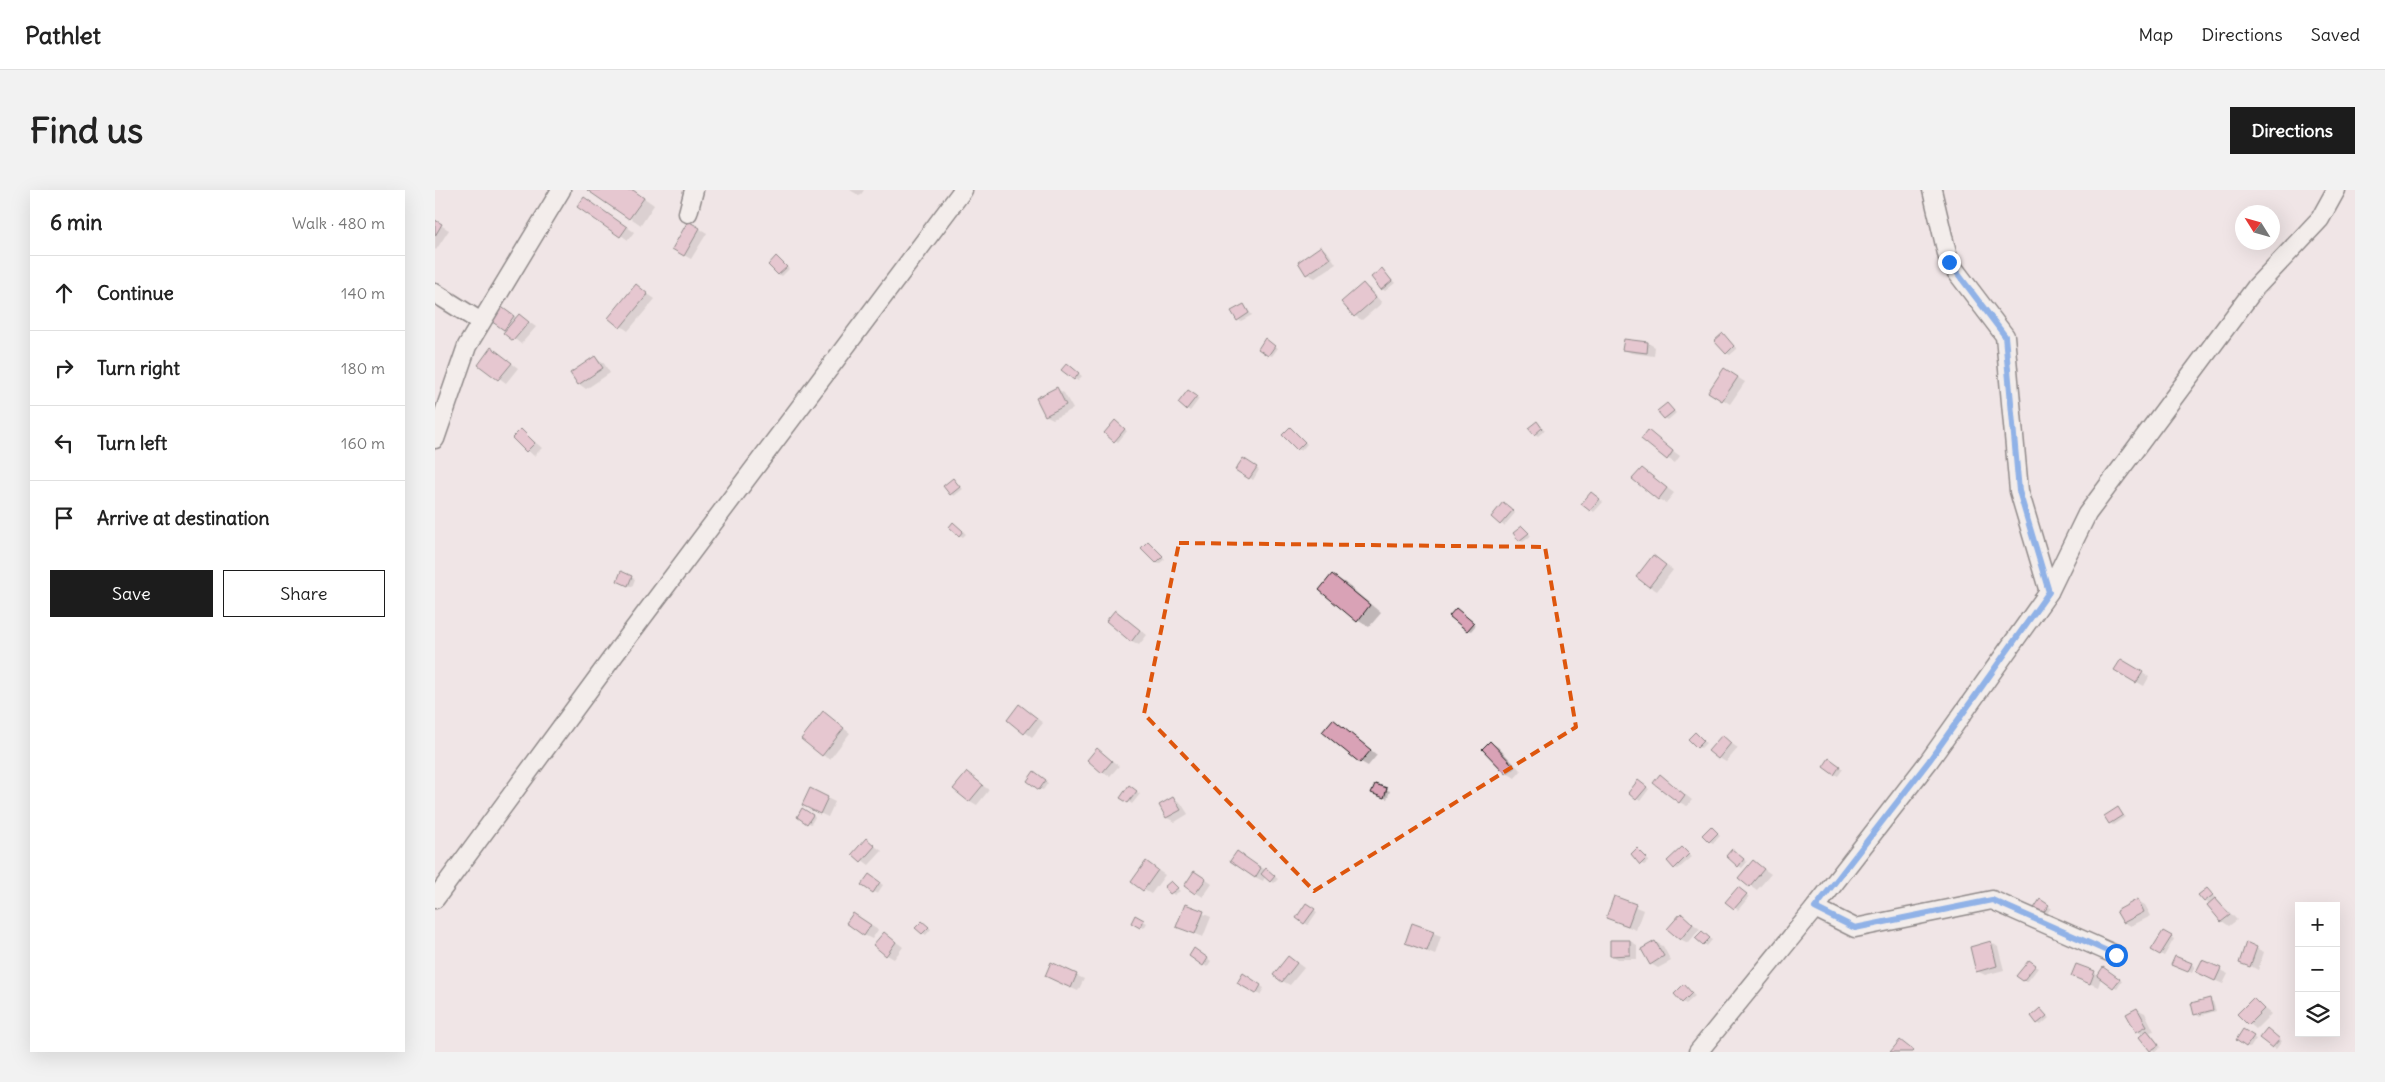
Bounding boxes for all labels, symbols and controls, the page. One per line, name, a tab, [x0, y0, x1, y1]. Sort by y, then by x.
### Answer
text: Pathlet	[25, 20, 101, 50]
text: Map	[2138, 23, 2173, 46]
text: Directions	[2201, 23, 2283, 46]
text: Saved	[2311, 23, 2360, 46]
button: Directions	[2230, 107, 2355, 154]
text: Find us	[30, 108, 143, 152]
north arrow	[2235, 205, 2280, 250]
text: 6 min	[50, 209, 102, 236]
text: Walk · 480 m	[292, 213, 385, 233]
route end	[1938, 251, 1961, 274]
icon: ahead	[50, 279, 78, 307]
text: Continue	[97, 281, 174, 305]
text: 140 m	[341, 283, 385, 303]
icon: right	[50, 354, 78, 382]
text: Turn right	[97, 356, 180, 380]
text: 180 m	[341, 358, 385, 378]
icon: left	[50, 429, 78, 457]
text: Turn left	[97, 431, 167, 455]
text: 160 m	[341, 433, 385, 453]
icon: arrive	[50, 504, 78, 532]
text: Arrive at destination	[97, 506, 270, 530]
button: Save	[50, 570, 213, 617]
button: Share	[223, 570, 385, 617]
map controls	[2295, 902, 2340, 1037]
button: +	[2295, 902, 2340, 947]
route start	[2105, 944, 2128, 967]
button: −	[2295, 947, 2340, 992]
button: layers	[2295, 992, 2340, 1037]

